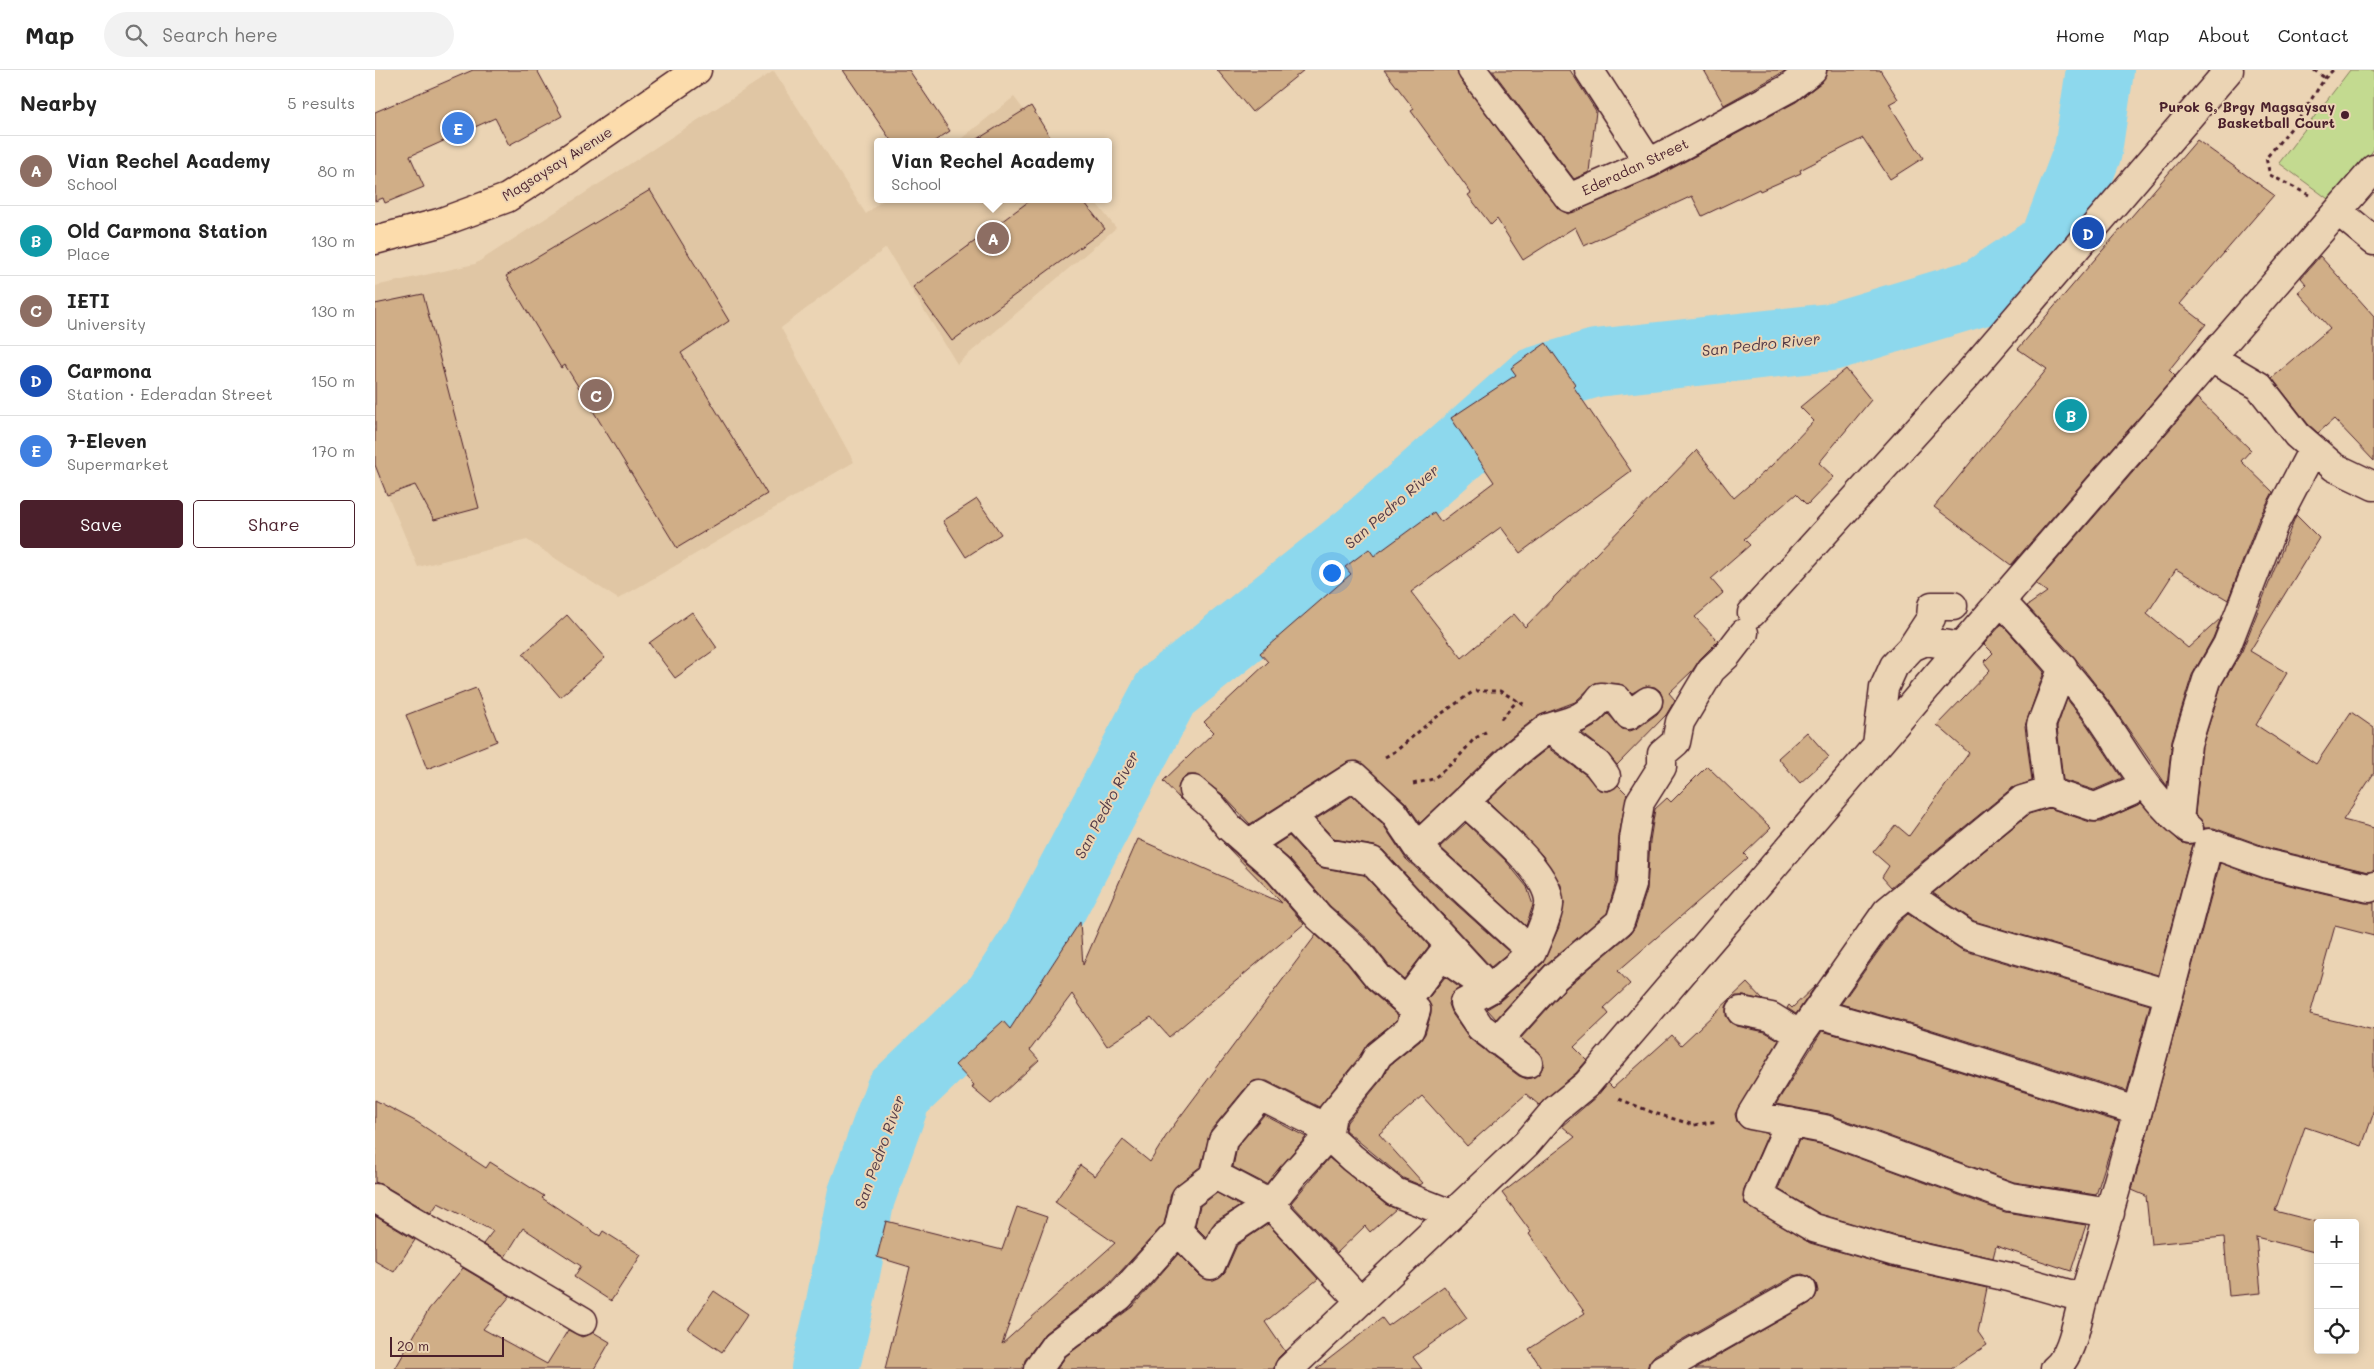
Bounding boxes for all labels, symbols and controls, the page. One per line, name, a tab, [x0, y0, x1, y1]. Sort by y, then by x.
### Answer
search box	[104, 12, 454, 57]
text: Map	[25, 19, 74, 50]
icon: search	[122, 21, 150, 49]
text: Search here	[162, 22, 278, 47]
text: Home	[2056, 23, 2105, 47]
text: Map	[2133, 23, 2169, 47]
text: About	[2197, 23, 2250, 47]
text: Contact	[2278, 23, 2349, 47]
text: Nearby	[20, 89, 97, 116]
text: 5 results	[287, 92, 355, 113]
place label: Purok 6, Brgy Magsaysay Basketball Court	[2159, 97, 2335, 132]
pin: E	[442, 109, 474, 147]
marker: Purok 6, Brgy Magsaysay Basketball Court	[2339, 109, 2351, 121]
street label: Magsaysay Avenue	[498, 122, 615, 205]
street label: Ederadan Street	[1578, 133, 1691, 200]
popup	[874, 138, 1112, 203]
text: Vian Rechel Academy	[67, 148, 271, 173]
text: Vian Rechel Academy	[891, 148, 1095, 173]
text: A	[30, 160, 42, 181]
text: 80 m	[318, 160, 355, 181]
text: School	[67, 173, 117, 194]
text: School	[891, 173, 942, 194]
pin: D	[2072, 214, 2104, 252]
text: Old Carmona Station	[67, 218, 267, 243]
pin: A	[977, 219, 1009, 257]
text: B	[31, 230, 41, 251]
text: 130 m	[311, 230, 355, 251]
text: Place	[67, 243, 110, 264]
text: IETI	[67, 288, 110, 313]
text: C	[30, 300, 42, 321]
text: 130 m	[311, 300, 355, 321]
text: University	[67, 313, 146, 334]
water label: San Pedro River	[1701, 328, 1822, 360]
text: Carmona	[67, 358, 152, 383]
text: D	[30, 370, 42, 391]
text: 150 m	[311, 370, 355, 391]
pin: C	[580, 376, 612, 414]
text: Station · Ederadan Street	[67, 383, 273, 404]
pin: B	[2055, 396, 2087, 434]
text: 7-Eleven	[67, 428, 147, 453]
text: E	[31, 440, 41, 461]
text: 170 m	[311, 440, 355, 461]
text: Supermarket	[67, 453, 169, 474]
water label: San Pedro River	[1340, 459, 1443, 553]
button: Save	[20, 500, 183, 548]
button: Share	[193, 500, 355, 548]
your location	[1319, 560, 1345, 586]
water label: San Pedro River	[1069, 747, 1143, 862]
water label: San Pedro River	[849, 1092, 909, 1211]
map controls	[2314, 1219, 2359, 1354]
button: +	[2314, 1219, 2359, 1264]
button: −	[2314, 1264, 2359, 1309]
button: locate	[2314, 1309, 2359, 1354]
scale bar	[390, 1334, 504, 1357]
text: 20 m	[397, 1336, 429, 1355]

